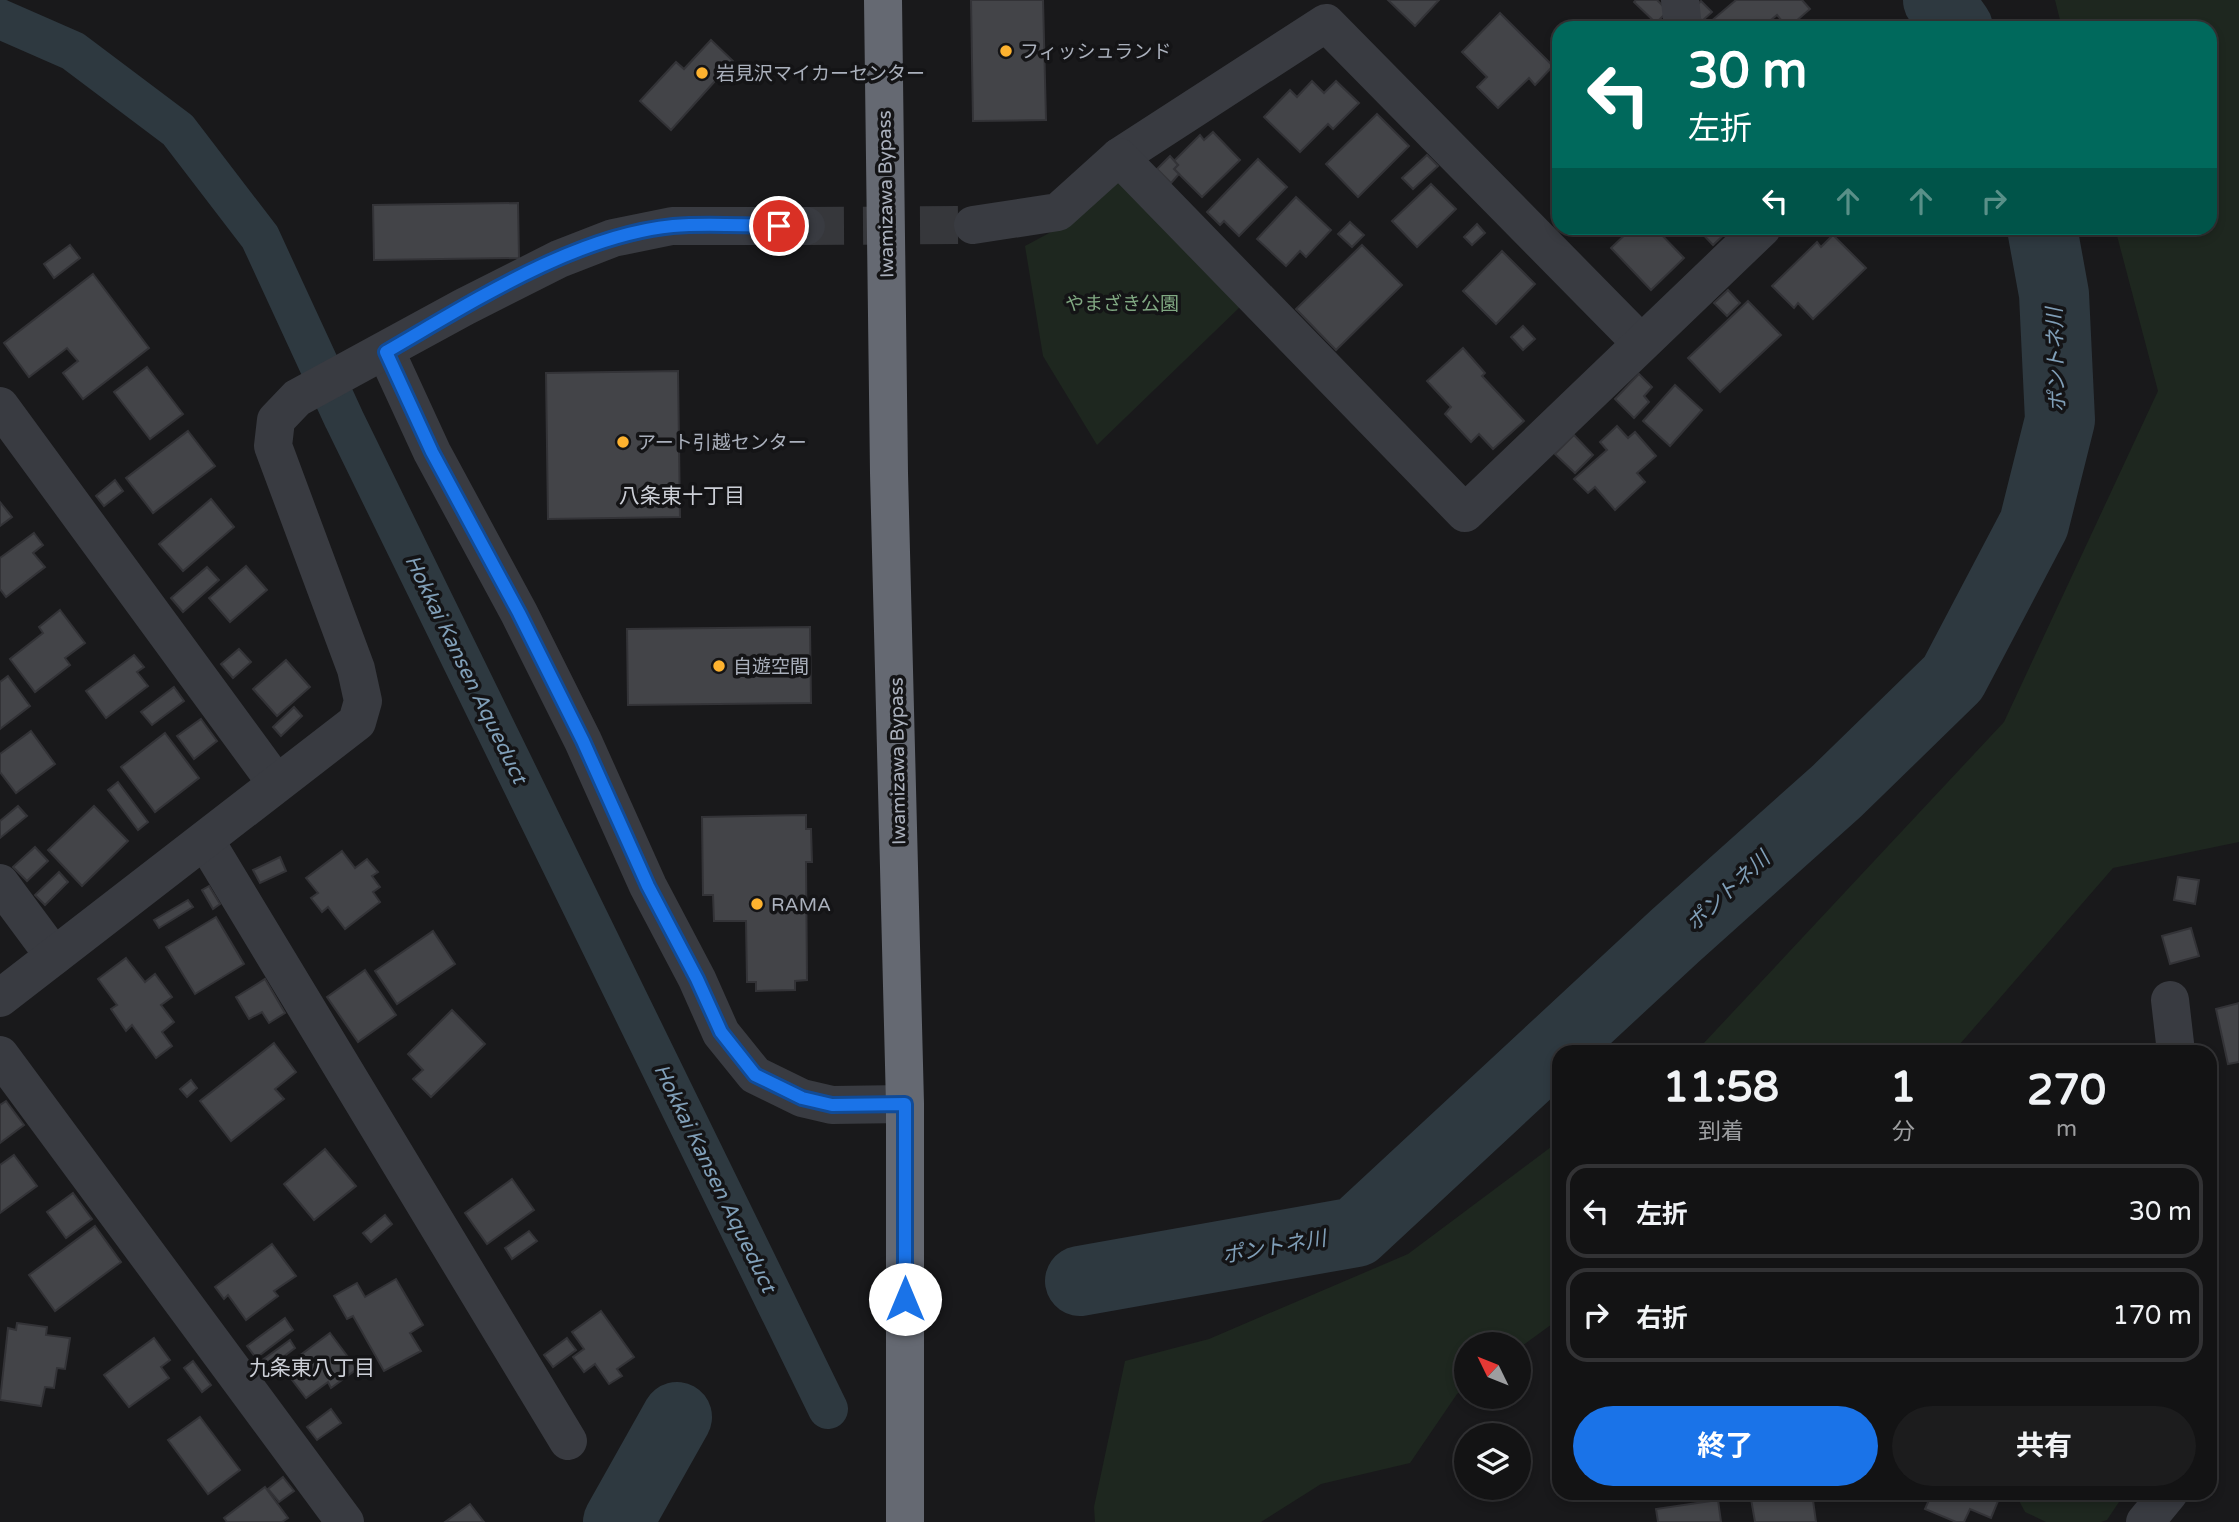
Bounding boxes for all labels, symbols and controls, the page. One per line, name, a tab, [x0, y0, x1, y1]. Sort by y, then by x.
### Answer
place label: フィッシュランド	[1020, 41, 1172, 63]
text: 30 m	[1688, 42, 1807, 101]
marker: フィッシュランド	[998, 43, 1014, 59]
icon: left	[1573, 49, 1664, 140]
place label: 岩見沢マイカーセンター	[716, 63, 925, 85]
marker: 岩見沢マイカーセンター	[694, 65, 710, 81]
street label: Iwamizawa Bypass	[874, 110, 898, 278]
text: 左折	[1688, 110, 1752, 148]
icon: left	[1756, 182, 1794, 220]
icon: ahead	[1829, 182, 1867, 220]
icon: ahead	[1902, 182, 1940, 220]
icon: right	[1975, 182, 2013, 220]
pin	[749, 196, 809, 256]
icon: arrive	[760, 207, 798, 245]
park label: やまざき公園	[1065, 293, 1179, 315]
water label: ポントネ川	[2042, 305, 2071, 413]
place label: アート引越センター	[637, 432, 807, 454]
marker: アート引越センター	[615, 434, 631, 450]
district label: 八条東十丁目	[619, 484, 745, 509]
water label: Hokkai Kansen Aqueduct	[399, 551, 533, 789]
place label: 自遊空間	[733, 656, 809, 678]
marker: 自遊空間	[711, 658, 727, 674]
street label: Iwamizawa Bypass	[886, 677, 910, 845]
water label: ポントネ川	[1681, 845, 1777, 936]
place label: RAMA	[771, 894, 831, 916]
marker: RAMA	[749, 896, 765, 912]
water label: Hokkai Kansen Aqueduct	[648, 1060, 782, 1298]
text: 11:58	[1663, 1062, 1779, 1113]
text: 1	[1890, 1062, 1916, 1113]
text: 270	[2027, 1065, 2106, 1116]
text: m	[2056, 1115, 2077, 1143]
text: 到着	[1698, 1118, 1744, 1146]
text: 分	[1892, 1118, 1915, 1146]
icon: left	[1577, 1192, 1615, 1230]
text: 30 m	[2129, 1196, 2192, 1227]
text: 左折	[1636, 1199, 1688, 1230]
water label: ポントネ川	[1220, 1226, 1330, 1269]
position arrow	[868, 1262, 942, 1336]
icon: right	[1577, 1296, 1615, 1334]
text: 170 m	[2112, 1300, 2192, 1331]
text: 右折	[1636, 1303, 1688, 1334]
north arrow	[1454, 1332, 1531, 1409]
map controls	[1454, 1332, 1531, 1500]
district label: 九条東八丁目	[249, 1356, 375, 1381]
button: 終了	[1573, 1406, 1878, 1486]
button: 共有	[1892, 1406, 2196, 1486]
button: layers	[1454, 1423, 1531, 1500]

